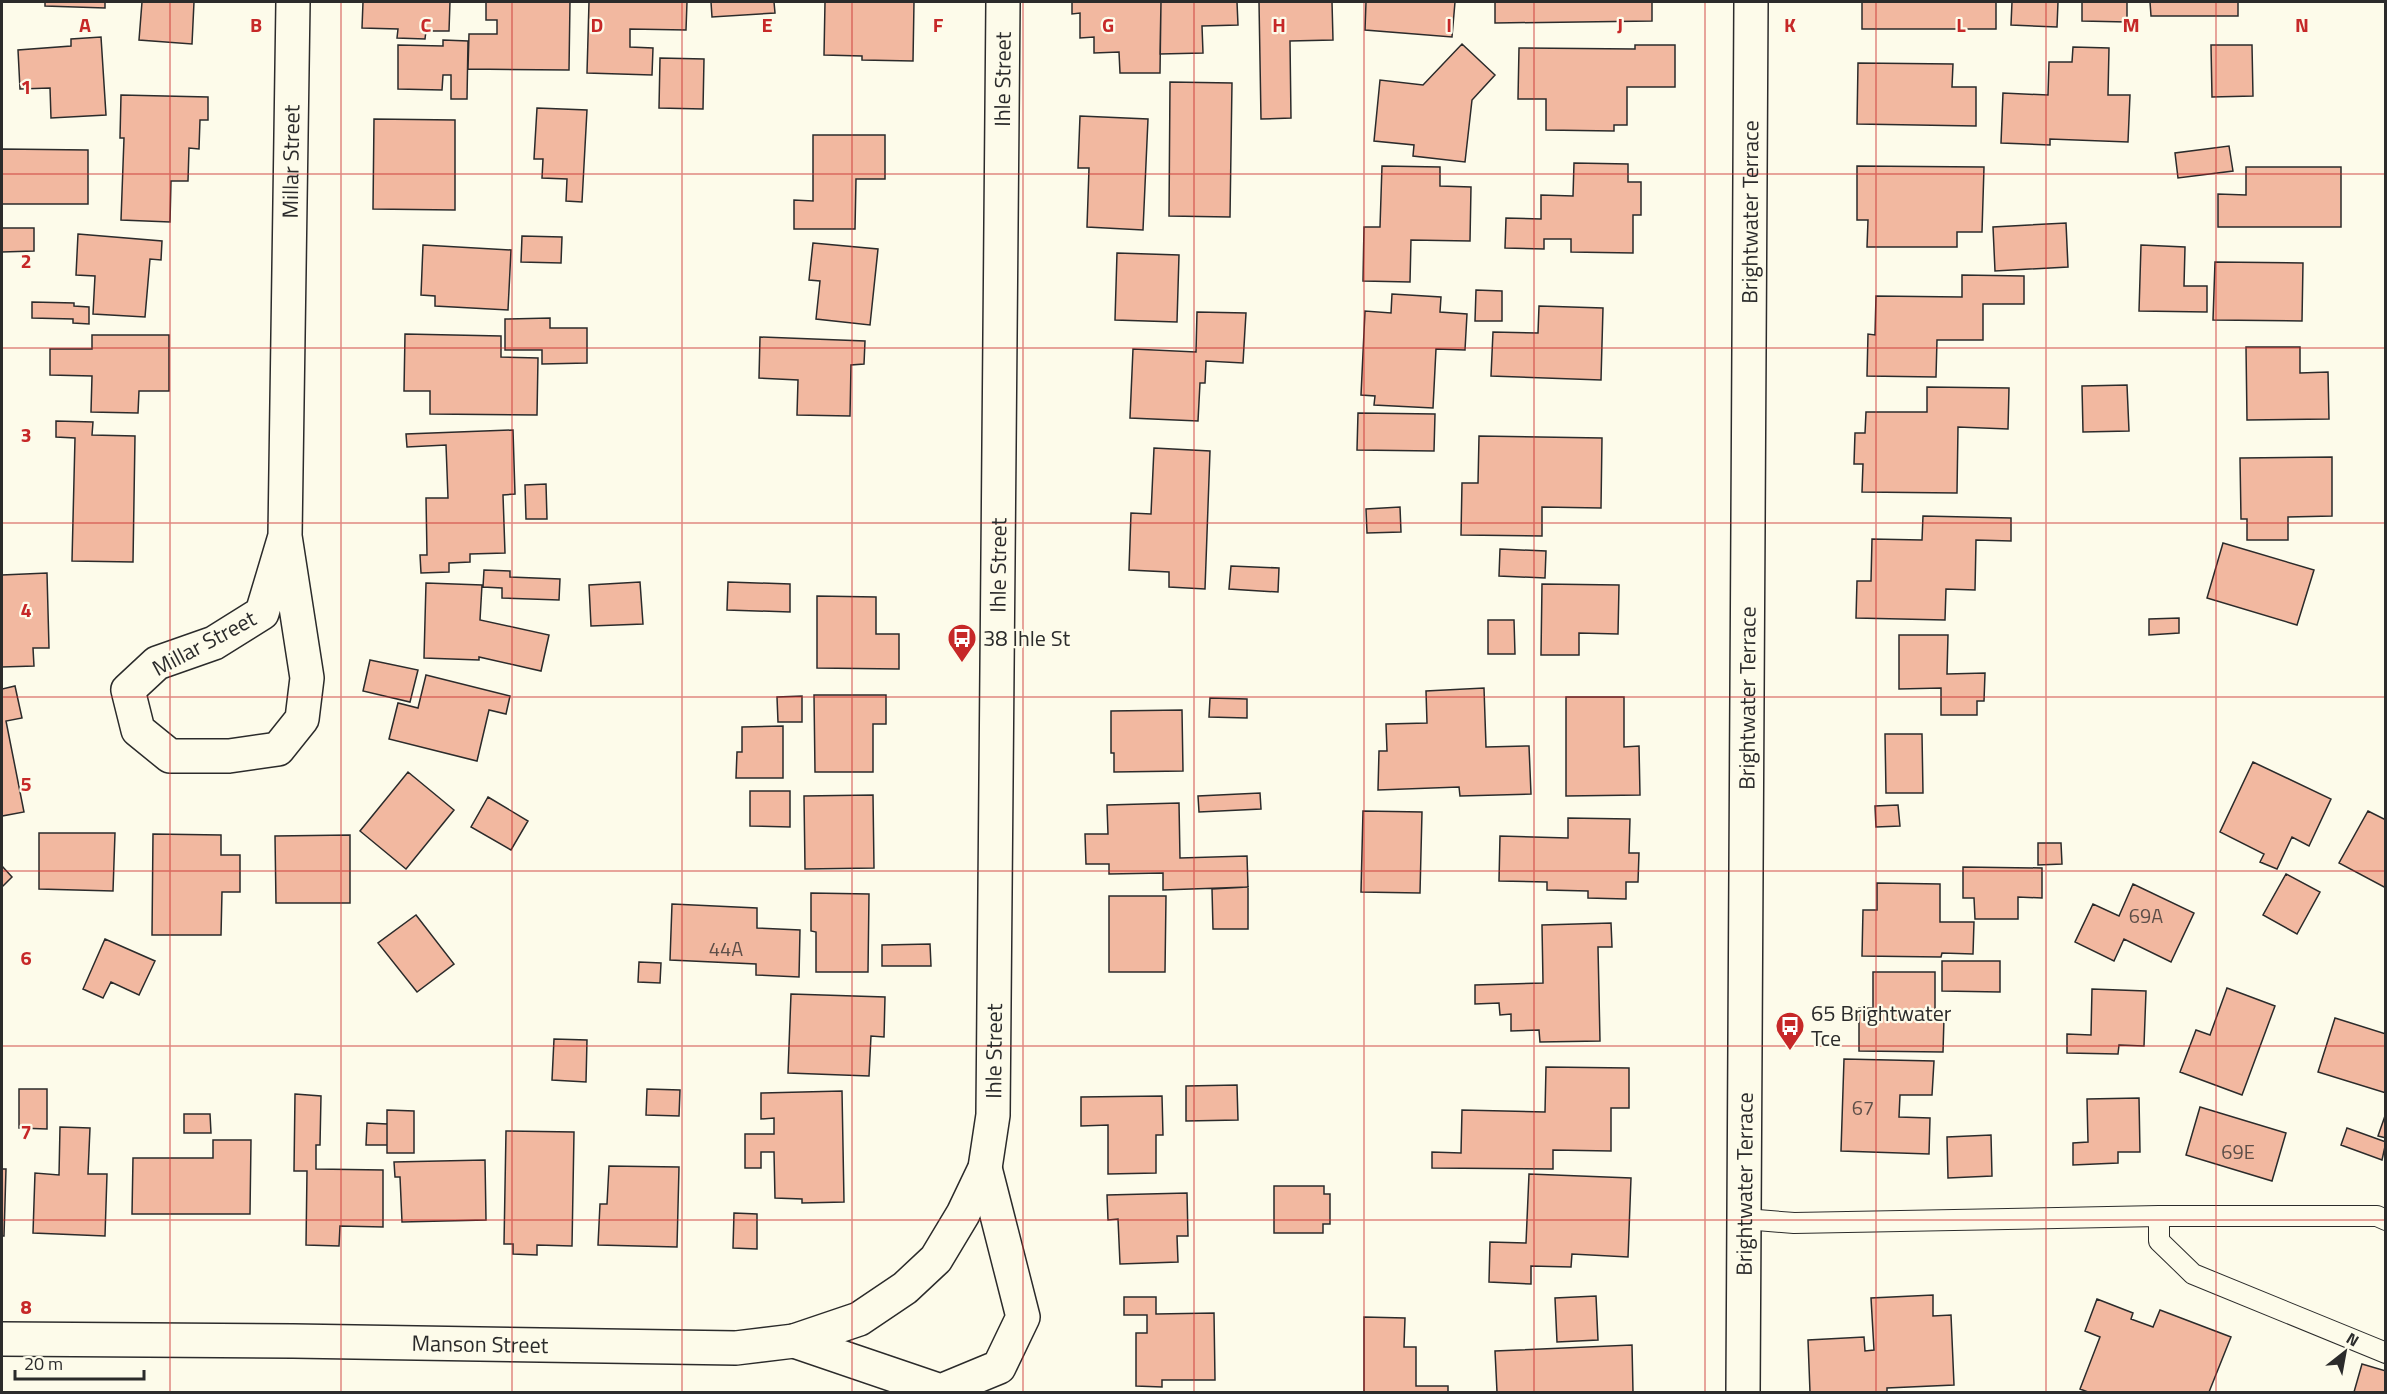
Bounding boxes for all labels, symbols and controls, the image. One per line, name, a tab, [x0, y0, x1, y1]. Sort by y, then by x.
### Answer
text: A	[79, 9, 91, 40]
text: B	[250, 9, 262, 40]
text: C	[421, 9, 432, 40]
text: D	[591, 9, 603, 40]
text: E	[761, 9, 773, 40]
text: F	[933, 9, 944, 40]
text: G	[1102, 9, 1114, 40]
text: H	[1272, 9, 1286, 40]
text: I	[1446, 9, 1452, 40]
text: J	[1617, 9, 1623, 40]
text: K	[1784, 9, 1796, 40]
text: L	[1956, 9, 1966, 40]
text: M	[2122, 9, 2140, 40]
text: N	[2295, 9, 2309, 40]
street label: Ihle Street	[985, 31, 1020, 127]
text: 1	[20, 71, 32, 102]
street label: Millar Street	[273, 104, 308, 219]
street label: Brightwater Terrace	[1732, 120, 1767, 304]
text: 2	[20, 245, 32, 276]
text: 3	[20, 419, 32, 450]
street label: Ihle Street	[981, 517, 1015, 613]
text: 4	[20, 594, 32, 625]
street label: Millar Street	[146, 601, 262, 685]
street label: Brightwater Terrace	[1729, 606, 1765, 790]
place label: 38 Ihle St	[983, 621, 1070, 655]
bus stop icon: 38 Ihle St	[946, 622, 978, 664]
text: 5	[20, 768, 32, 799]
house number: 69A	[2129, 900, 2163, 931]
house number: 44A	[709, 933, 743, 964]
text: 6	[20, 942, 32, 973]
place label: 65 Brightwater Tce	[1811, 996, 1952, 1055]
street label: Ihle Street	[976, 1003, 1011, 1099]
bus stop icon: 65 Brightwater Tce	[1774, 1010, 1806, 1052]
street label: Brightwater Terrace	[1727, 1092, 1762, 1276]
house number: 67	[1852, 1092, 1874, 1123]
text: 7	[20, 1116, 32, 1147]
house number: 69E	[2221, 1136, 2255, 1167]
text: 8	[20, 1291, 32, 1322]
north arrow	[2315, 1322, 2375, 1382]
street label: Manson Street	[411, 1326, 549, 1362]
text: N	[2342, 1326, 2364, 1352]
scale bar	[15, 1343, 144, 1381]
text: 20 m	[24, 1350, 63, 1377]

